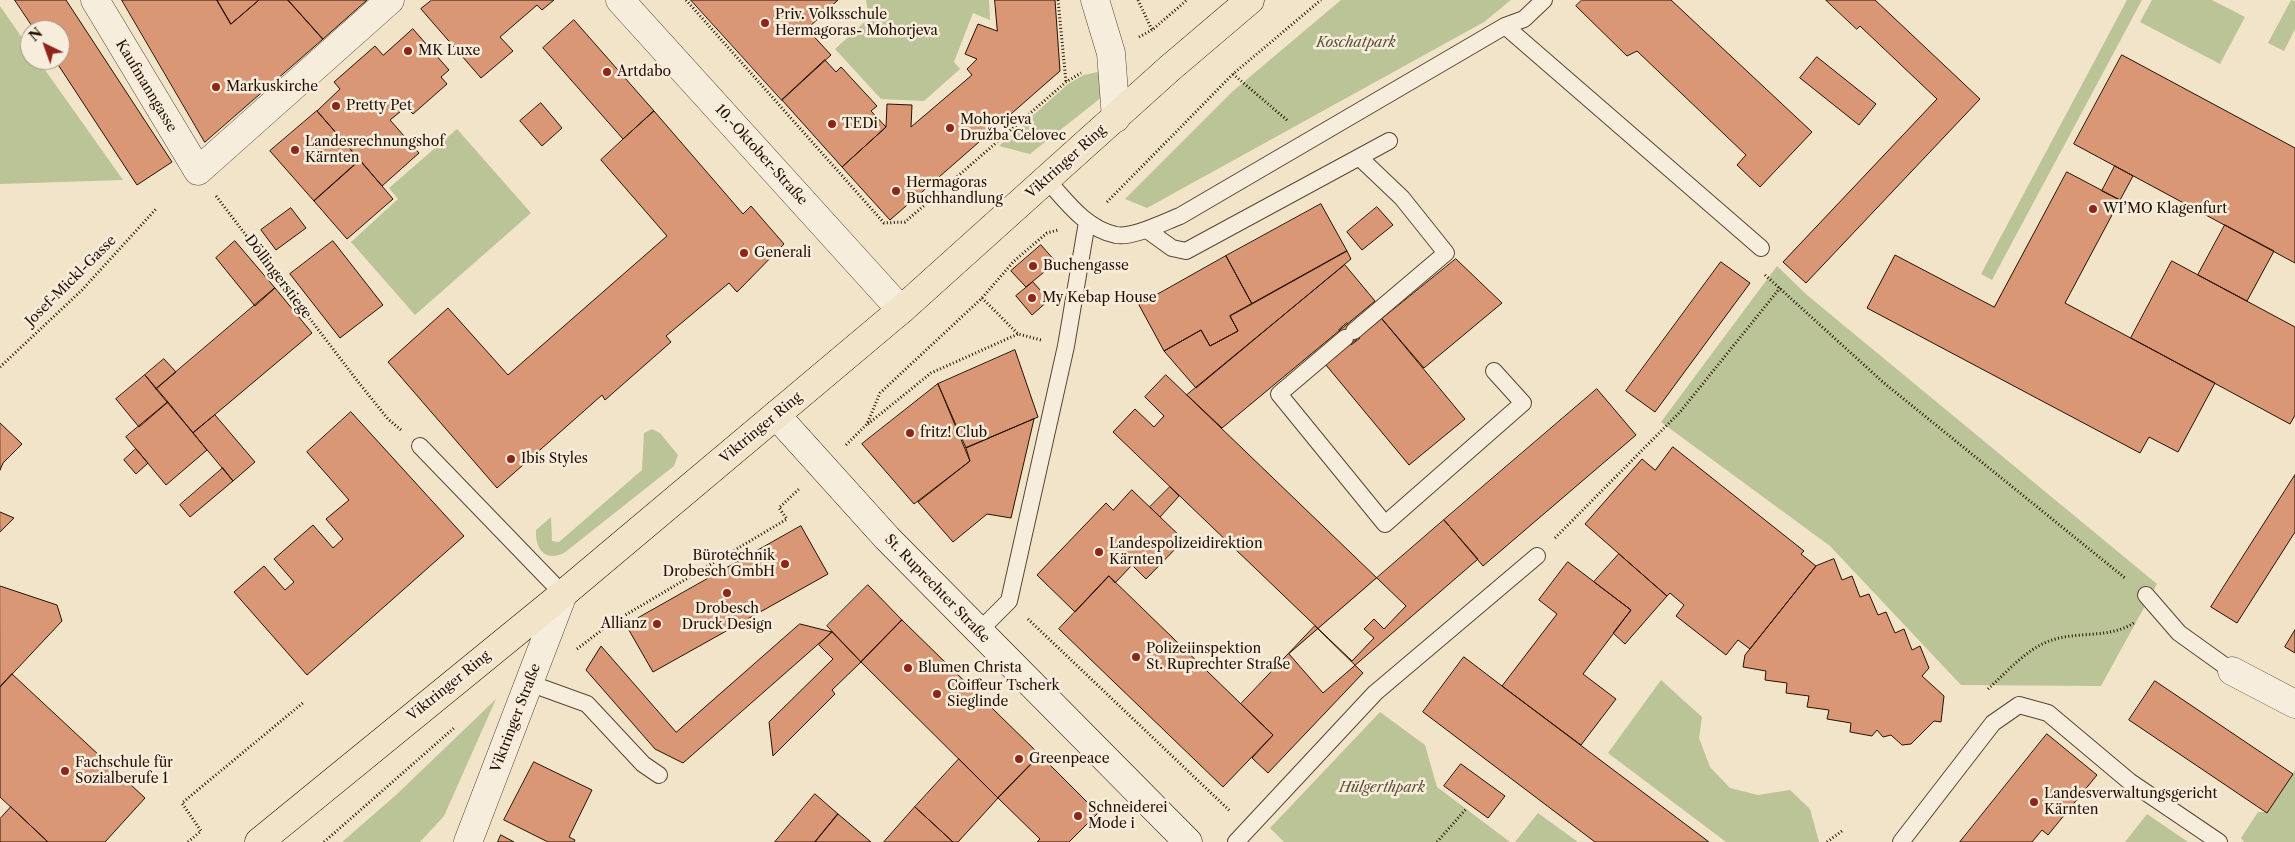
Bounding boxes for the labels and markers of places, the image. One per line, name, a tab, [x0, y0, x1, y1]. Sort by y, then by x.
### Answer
place label: Priv. Volksschule Hermagoras- Mohorjeva	[775, 7, 938, 40]
marker: Priv. Volksschule Hermagoras- Mohorjeva	[759, 17, 771, 29]
place label: MK Luxe	[418, 43, 480, 59]
marker: MK Luxe	[402, 45, 414, 57]
place label: Artdabo	[617, 64, 671, 80]
marker: Artdabo	[601, 66, 613, 78]
place label: Markuskirche	[226, 79, 318, 95]
marker: Markuskirche	[210, 81, 222, 93]
place label: Pretty Pet	[346, 98, 412, 114]
marker: Pretty Pet	[330, 100, 342, 112]
place label: Mohorjeva Družba Celovec	[960, 112, 1066, 144]
place label: TEDi	[842, 116, 878, 132]
marker: TEDi	[826, 118, 838, 130]
marker: Mohorjeva Družba Celovec	[944, 122, 956, 134]
place label: Landesrechnungshof Kärnten	[305, 134, 444, 166]
marker: Landesrechnungshof Kärnten	[289, 144, 301, 156]
place label: Hermagoras Buchhandlung	[906, 175, 1003, 208]
marker: Hermagoras Buchhandlung	[890, 185, 902, 197]
place label: WI’MO Klagenfurt	[2103, 201, 2227, 217]
marker: WI’MO Klagenfurt	[2087, 203, 2099, 215]
place label: Generali	[754, 245, 811, 261]
marker: Generali	[738, 247, 750, 259]
place label: Buchengasse	[1043, 258, 1129, 274]
marker: Buchengasse	[1027, 260, 1039, 272]
place label: My Kebap House	[1042, 290, 1157, 306]
marker: My Kebap House	[1026, 292, 1038, 304]
place label: fritz! Club	[920, 425, 987, 441]
marker: fritz! Club	[904, 427, 916, 439]
place label: Ibis Styles	[521, 451, 588, 467]
marker: Ibis Styles	[505, 453, 517, 465]
place label: Landespolizeidirektion Kärnten	[1109, 536, 1263, 568]
marker: Landespolizeidirektion Kärnten	[1093, 546, 1105, 558]
place label: Bürotechnik Drobesch GmbH	[663, 548, 775, 580]
marker: Bürotechnik Drobesch GmbH	[779, 558, 791, 570]
marker: Drobesch Druck Design	[721, 587, 733, 599]
place label: Drobesch Druck Design	[682, 601, 772, 634]
place label: Allianz	[601, 616, 647, 632]
marker: Allianz	[651, 618, 663, 630]
place label: Polizeiinspektion St. Ruprechter Straße	[1146, 641, 1290, 674]
marker: Polizeiinspektion St. Ruprechter Straße	[1130, 651, 1142, 663]
place label: Blumen Christa	[918, 660, 1022, 676]
marker: Blumen Christa	[902, 662, 914, 674]
place label: Coiffeur Tscherk Sieglinde	[947, 678, 1060, 710]
marker: Coiffeur Tscherk Sieglinde	[931, 688, 943, 700]
place label: Greenpeace	[1029, 751, 1109, 767]
marker: Greenpeace	[1013, 753, 1025, 765]
place label: Fachschule für Sozialberufe 1	[75, 755, 173, 788]
marker: Fachschule für Sozialberufe 1	[59, 765, 71, 777]
place label: Landesverwaltungsgericht Kärnten	[2044, 786, 2218, 819]
marker: Landesverwaltungsgericht Kärnten	[2028, 796, 2040, 808]
place label: Schneiderei Mode i	[1088, 800, 1168, 832]
marker: Schneiderei Mode i	[1072, 810, 1084, 822]

